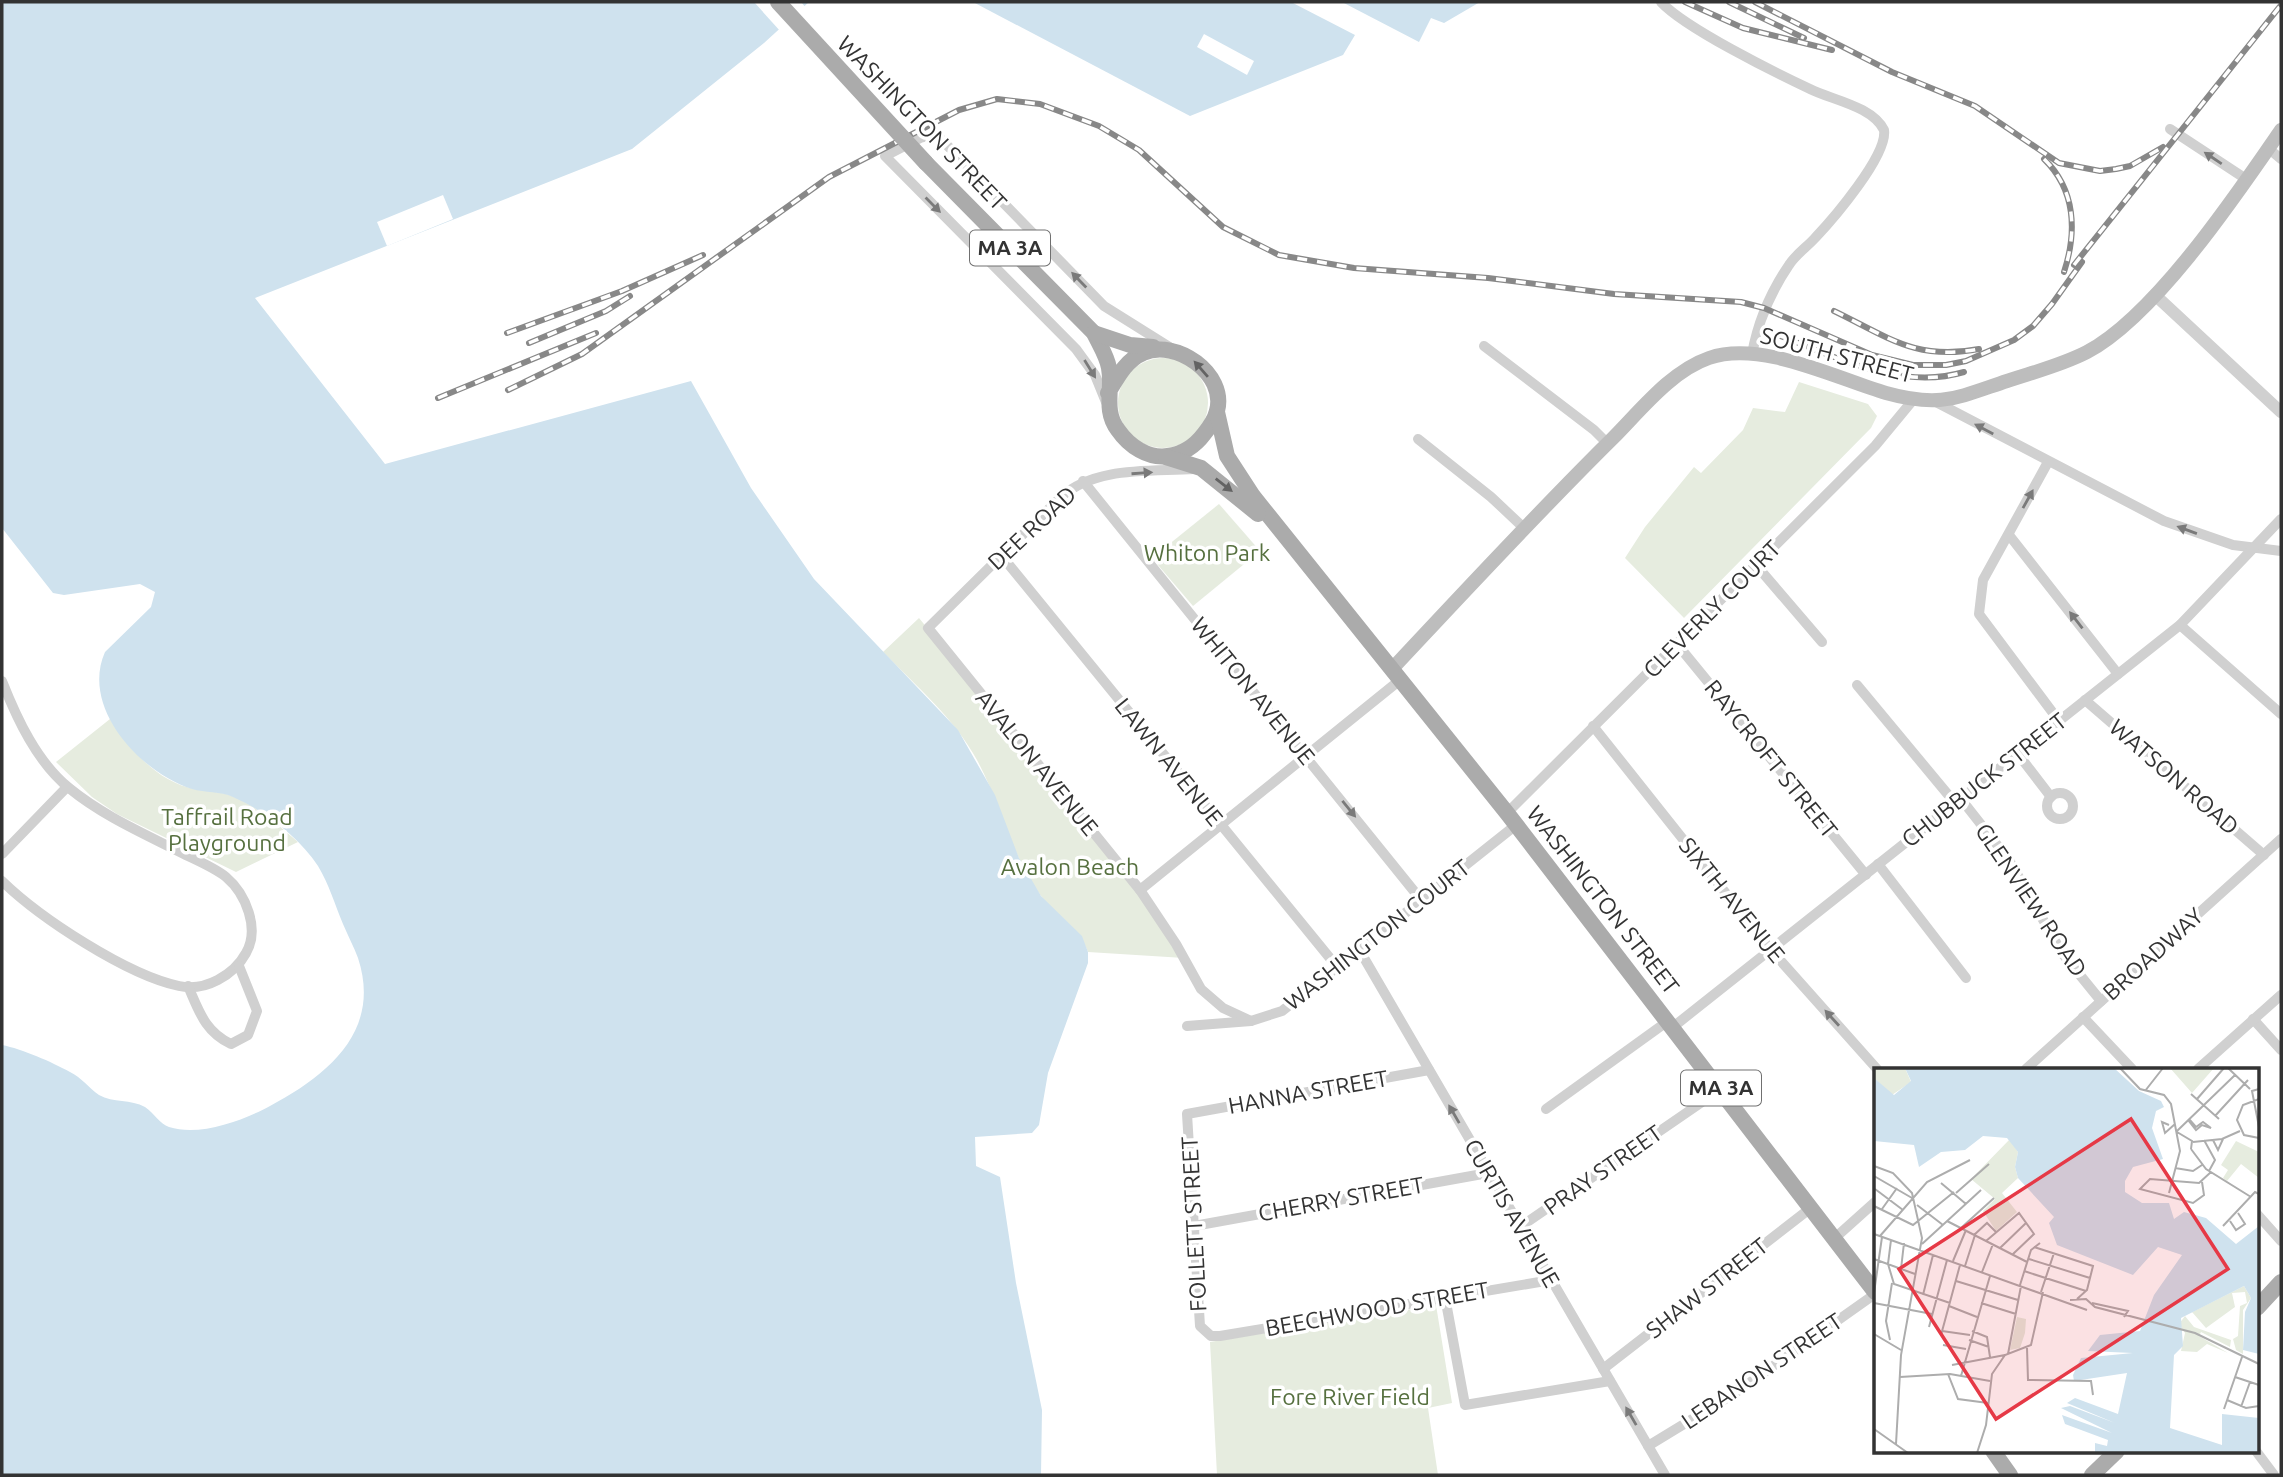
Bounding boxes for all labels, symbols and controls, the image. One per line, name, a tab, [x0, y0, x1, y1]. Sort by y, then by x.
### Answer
street label: WASHINGTON STREET	[833, 31, 1012, 215]
one-way arrow	[2204, 151, 2222, 165]
one-way arrow	[924, 196, 941, 213]
road number: MA 3A	[970, 230, 1050, 266]
one-way arrow	[1071, 272, 1087, 289]
street label: SOUTH STREET	[1758, 322, 1917, 387]
one-way arrow	[1083, 359, 1096, 378]
one-way arrow	[1193, 360, 1209, 378]
one-way arrow	[1974, 423, 1994, 434]
one-way arrow	[1131, 467, 1153, 478]
one-way arrow	[1215, 477, 1233, 492]
street label: DEE ROAD	[983, 481, 1081, 574]
one-way arrow	[2022, 489, 2034, 508]
one-way arrow	[2177, 525, 2198, 536]
street label: CLEVERLY COURT	[1638, 535, 1785, 682]
park label: Whiton Park	[1144, 540, 1271, 565]
street label: WHITON AVENUE	[1187, 612, 1320, 769]
one-way arrow	[2068, 612, 2083, 630]
street label: RAYCROFT STREET	[1700, 675, 1843, 843]
street label: AVALON AVENUE	[971, 685, 1103, 840]
street label: LAWN AVENUE	[1110, 693, 1228, 830]
street label: CHUBBUCK STREET	[1896, 707, 2071, 852]
street label: WATSON ROAD	[2105, 714, 2244, 839]
one-way arrow	[1341, 800, 1356, 818]
street label: WASHINGTON STREET	[1522, 801, 1685, 999]
park label: Taffrail Road Playground	[161, 804, 293, 855]
street label: GLENVIEW ROAD	[1971, 818, 2092, 981]
street label: SIXTH AVENUE	[1675, 832, 1790, 967]
park label: Avalon Beach	[1001, 854, 1139, 879]
street label: WASHINGTON COURT	[1279, 854, 1475, 1015]
street label: BROADWAY	[2098, 902, 2208, 1005]
one-way arrow	[1825, 1010, 1840, 1027]
street label: HANNA STREET	[1226, 1065, 1390, 1118]
inset map	[1874, 1068, 2258, 1452]
road number: MA 3A	[1681, 1070, 1761, 1106]
one-way arrow	[1448, 1105, 1460, 1124]
street label: PRAY STREET	[1539, 1120, 1667, 1220]
street label: CURTIS AVENUE	[1460, 1134, 1565, 1291]
street label: FOLLETT STREET	[1176, 1136, 1211, 1312]
street label: CHERRY STREET	[1256, 1172, 1426, 1225]
street label: SHAW STREET	[1641, 1232, 1772, 1343]
street label: BEECHWOOD STREET	[1263, 1277, 1491, 1340]
street label: LEBANON STREET	[1677, 1308, 1847, 1433]
park label: Fore River Field	[1270, 1384, 1430, 1409]
one-way arrow	[1624, 1407, 1637, 1426]

